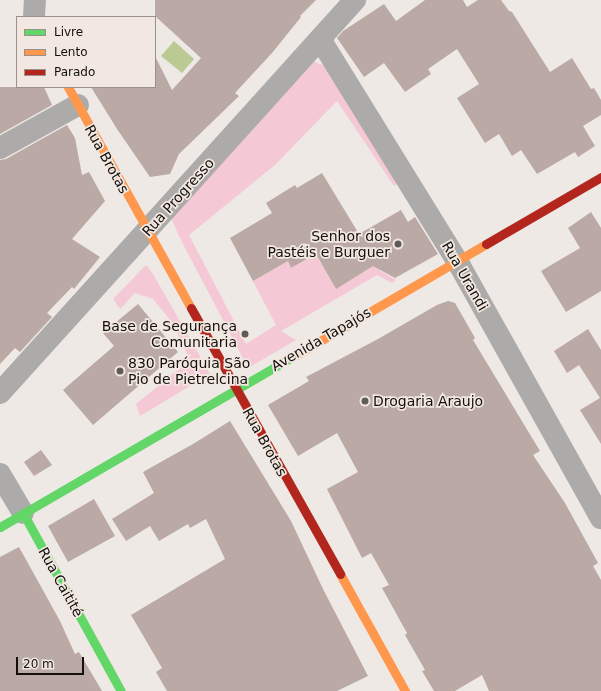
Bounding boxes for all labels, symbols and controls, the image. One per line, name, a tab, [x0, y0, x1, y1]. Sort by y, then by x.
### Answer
legend	[16, 16, 156, 88]
text: Livre	[54, 25, 83, 39]
text: Lento	[54, 45, 88, 59]
text: Parado	[54, 65, 95, 79]
street label: Rua Brotas	[81, 122, 133, 196]
street label: Rua Progresso	[139, 154, 217, 240]
place label: Senhor dos Pastéis e Burguer	[267, 228, 390, 260]
street label: Rua Urandi	[438, 238, 492, 314]
marker: Senhor dos Pastéis e Burguer	[393, 239, 403, 249]
street label: Avenida Tapajós	[268, 304, 374, 374]
place label: Base de Segurança Comunitaria	[102, 318, 237, 350]
marker: Base de Segurança Comunitaria	[240, 329, 250, 339]
place label: 830 Paróquia São Pio de Pietrelcina	[128, 355, 250, 388]
marker: 830 Paróquia São Pio de Pietrelcina	[115, 366, 125, 376]
place label: Drogaria Araujo	[373, 393, 483, 409]
marker: Drogaria Araujo	[360, 396, 370, 406]
street label: Rua Brotas	[239, 405, 291, 479]
street label: Rua Caitité	[35, 544, 87, 620]
scale bar	[18, 649, 86, 675]
text: 20 m	[23, 657, 54, 671]

